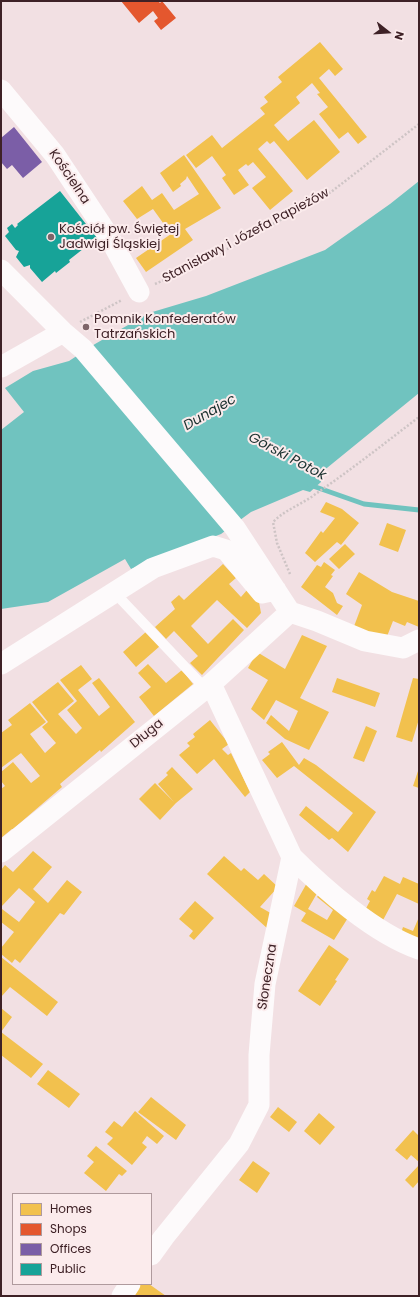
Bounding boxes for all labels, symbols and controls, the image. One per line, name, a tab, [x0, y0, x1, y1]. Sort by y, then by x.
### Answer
north arrow	[368, 12, 408, 52]
text: N	[391, 29, 408, 42]
street label: Kościelna	[45, 147, 93, 207]
street label: Stanisławy i Józefa Papieżów	[160, 185, 332, 287]
place label: Kościół pw. Świętej Jadwigi Śląskiej	[59, 222, 179, 253]
marker: Kościół pw. Świętej Jadwigi Śląskiej	[46, 232, 56, 242]
place label: Pomnik Konfederatów Tatrzańskich	[94, 312, 236, 343]
marker: Pomnik Konfederatów Tatrzańskich	[81, 322, 91, 332]
water label: Dunajec	[181, 391, 239, 435]
water label: Górski Potok	[245, 430, 329, 484]
street label: Długa	[127, 716, 167, 752]
street label: Słoneczna	[255, 943, 281, 1011]
legend	[12, 1193, 152, 1285]
text: Homes	[50, 1200, 92, 1217]
text: Shops	[50, 1220, 87, 1237]
text: Offices	[50, 1240, 91, 1257]
text: Public	[50, 1260, 86, 1277]

